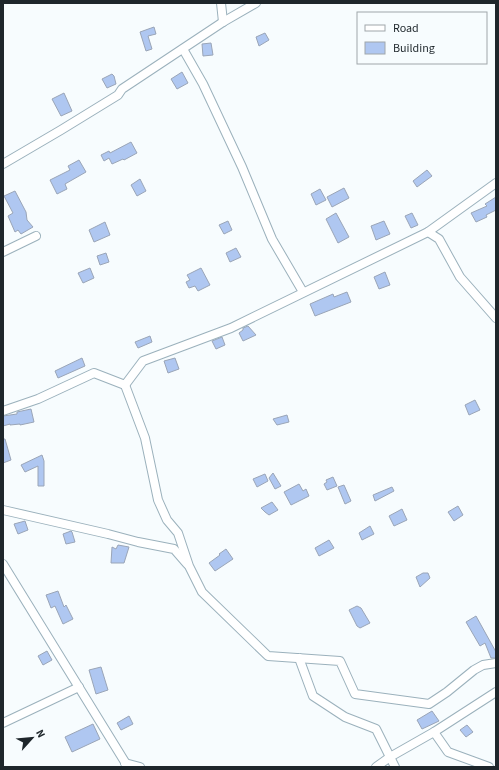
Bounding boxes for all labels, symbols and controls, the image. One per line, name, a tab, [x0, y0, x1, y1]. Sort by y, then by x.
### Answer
legend	[357, 12, 487, 64]
text: Road	[393, 20, 419, 37]
text: Building	[393, 40, 435, 57]
north arrow	[12, 718, 52, 758]
text: N	[32, 727, 49, 740]

